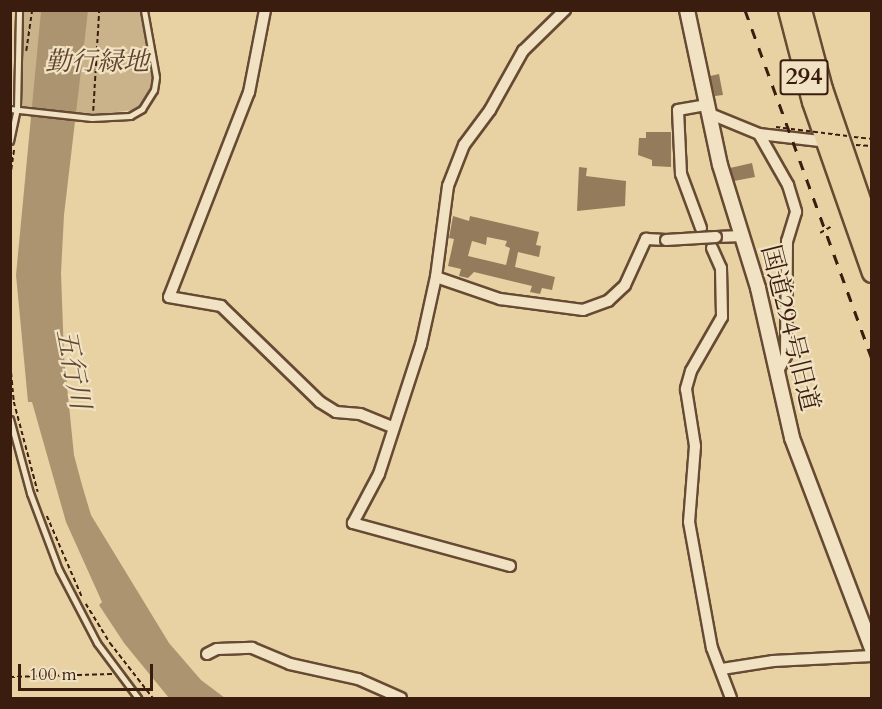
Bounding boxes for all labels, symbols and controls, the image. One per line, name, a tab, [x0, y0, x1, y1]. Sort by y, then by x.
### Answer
park label: 勤行緑地	[45, 46, 149, 78]
road number: 294	[778, 56, 830, 98]
street label: 国道294号旧道	[754, 242, 826, 414]
water label: 五行川	[49, 326, 97, 412]
scale bar	[21, 652, 156, 690]
text: 100 m	[29, 662, 77, 687]

